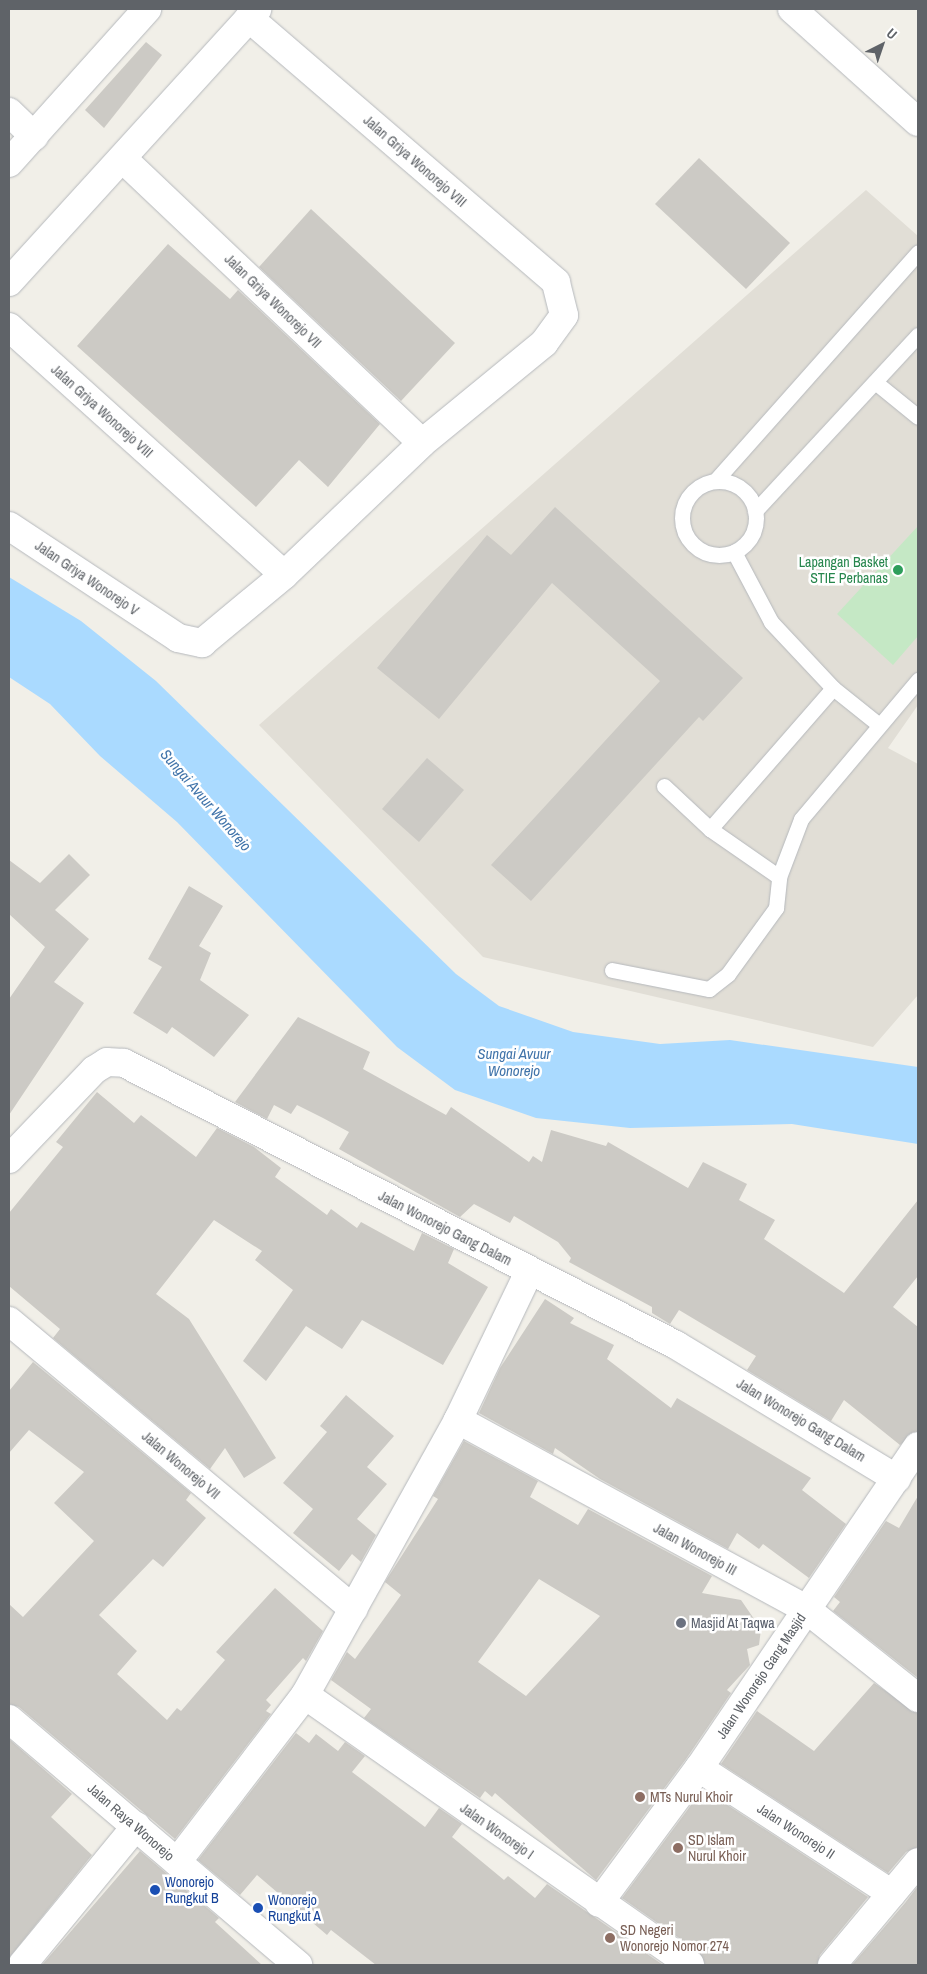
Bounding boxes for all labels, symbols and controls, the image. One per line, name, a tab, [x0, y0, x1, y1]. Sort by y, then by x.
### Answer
north arrow	[857, 20, 907, 70]
text: U	[883, 24, 901, 43]
street label: Jalan Griya Wonorejo VIII	[360, 112, 470, 210]
street label: Jalan Griya Wonorejo VII	[221, 250, 325, 352]
street label: Jalan Griya Wonorejo VIII	[48, 361, 156, 461]
street label: Jalan Griya Wonorejo V	[32, 537, 142, 619]
place label: Lapangan Basket STIE Perbanas	[799, 554, 888, 586]
marker: Lapangan Basket STIE Perbanas	[892, 564, 904, 576]
water label: Sungai Avuur Wonorejo	[157, 745, 255, 855]
water label: Sungai Avuur Wonorejo	[477, 1044, 551, 1079]
street label: Jalan Wonorejo Gang Dalam	[376, 1187, 514, 1269]
street label: Jalan Wonorejo Gang Dalam	[734, 1375, 868, 1465]
street label: Jalan Wonorejo VII	[139, 1427, 223, 1503]
street label: Jalan Wonorejo III	[651, 1519, 739, 1579]
street label: Jalan Wonorejo Gang Masjid	[713, 1610, 809, 1742]
place label: Masjid At Taqwa	[691, 1615, 775, 1631]
marker: Masjid At Taqwa	[675, 1617, 687, 1629]
street label: Jalan Raya Wonorejo	[84, 1780, 178, 1864]
place label: MTs Nurul Khoir	[650, 1789, 733, 1805]
marker: MTs Nurul Khoir	[634, 1791, 646, 1803]
street label: Jalan Wonorejo I	[457, 1799, 537, 1863]
street label: Jalan Wonorejo II	[754, 1800, 838, 1862]
place label: SD Islam Nurul Khoir	[688, 1832, 746, 1864]
marker: SD Islam Nurul Khoir	[672, 1842, 684, 1854]
place label: Wonorejo Rungkut B	[165, 1874, 219, 1906]
marker: Wonorejo Rungkut B	[149, 1884, 161, 1896]
place label: Wonorejo Rungkut A	[268, 1892, 322, 1924]
marker: Wonorejo Rungkut A	[252, 1902, 264, 1914]
place label: SD Negeri Wonorejo Nomor 274	[620, 1922, 729, 1954]
marker: SD Negeri Wonorejo Nomor 274	[604, 1932, 616, 1944]

